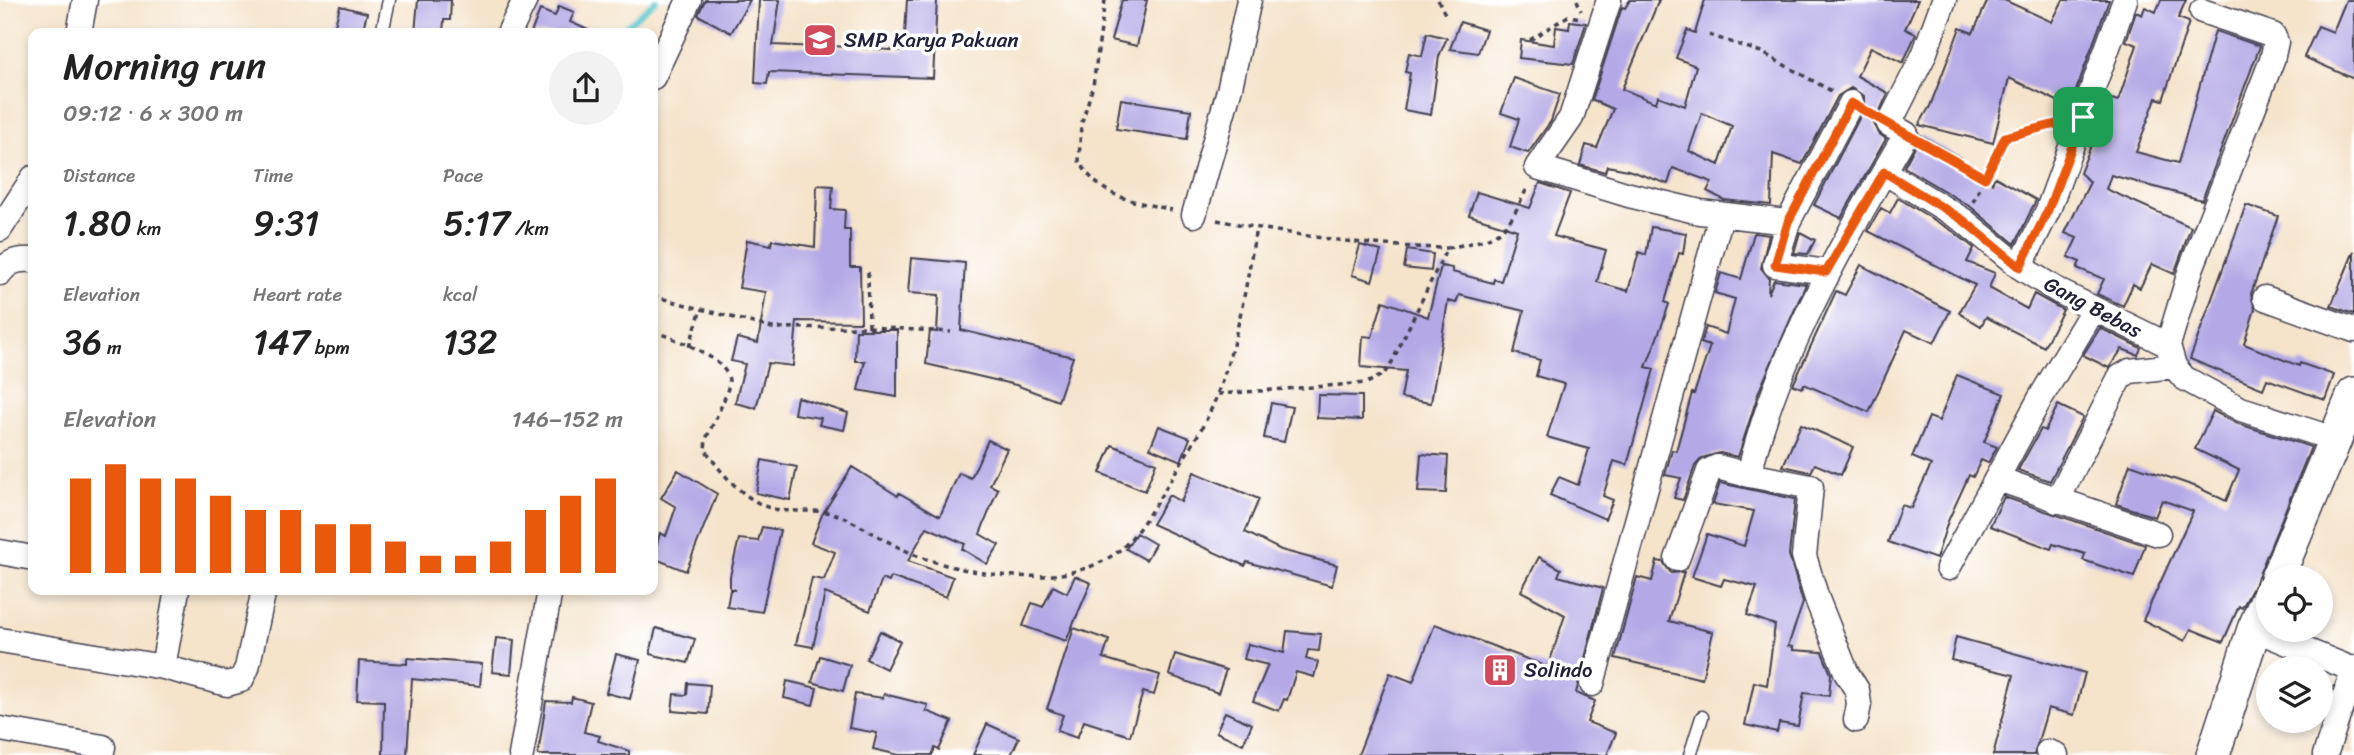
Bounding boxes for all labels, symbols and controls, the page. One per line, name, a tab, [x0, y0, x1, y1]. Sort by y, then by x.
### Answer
school or university icon: SMP Karya Pakuan	[801, 21, 839, 59]
place label: SMP Karya Pakuan	[844, 21, 1019, 59]
text: Morning run	[63, 33, 266, 100]
button: share	[549, 51, 623, 125]
pin	[2053, 87, 2113, 147]
text: 09:12 · 6 × 300 m	[63, 93, 243, 134]
icon: arrive	[2064, 98, 2102, 136]
text: Distance	[63, 159, 135, 192]
text: Time	[253, 159, 293, 192]
text: Pace	[443, 159, 483, 192]
text: 1.80	[63, 192, 132, 254]
text: 9:31	[253, 192, 319, 254]
text: 5:17	[443, 192, 510, 254]
text: km	[132, 212, 161, 245]
text: /km	[510, 212, 549, 245]
street label: Gang Bebas	[2037, 265, 2149, 349]
text: Elevation	[63, 278, 140, 311]
text: Heart rate	[253, 278, 342, 311]
text: kcal	[443, 278, 478, 311]
text: 36	[63, 311, 102, 373]
text: 147	[253, 311, 310, 373]
text: 132	[443, 311, 497, 373]
text: m	[102, 331, 122, 364]
text: bpm	[310, 331, 350, 364]
text: Elevation	[63, 399, 156, 440]
text: 146–152 m	[512, 399, 623, 440]
map controls	[2256, 565, 2333, 733]
button: locate	[2256, 565, 2333, 642]
building icon: Solindo	[1481, 651, 1519, 689]
place label: Solindo	[1524, 651, 1592, 689]
button: layers	[2256, 656, 2333, 733]

